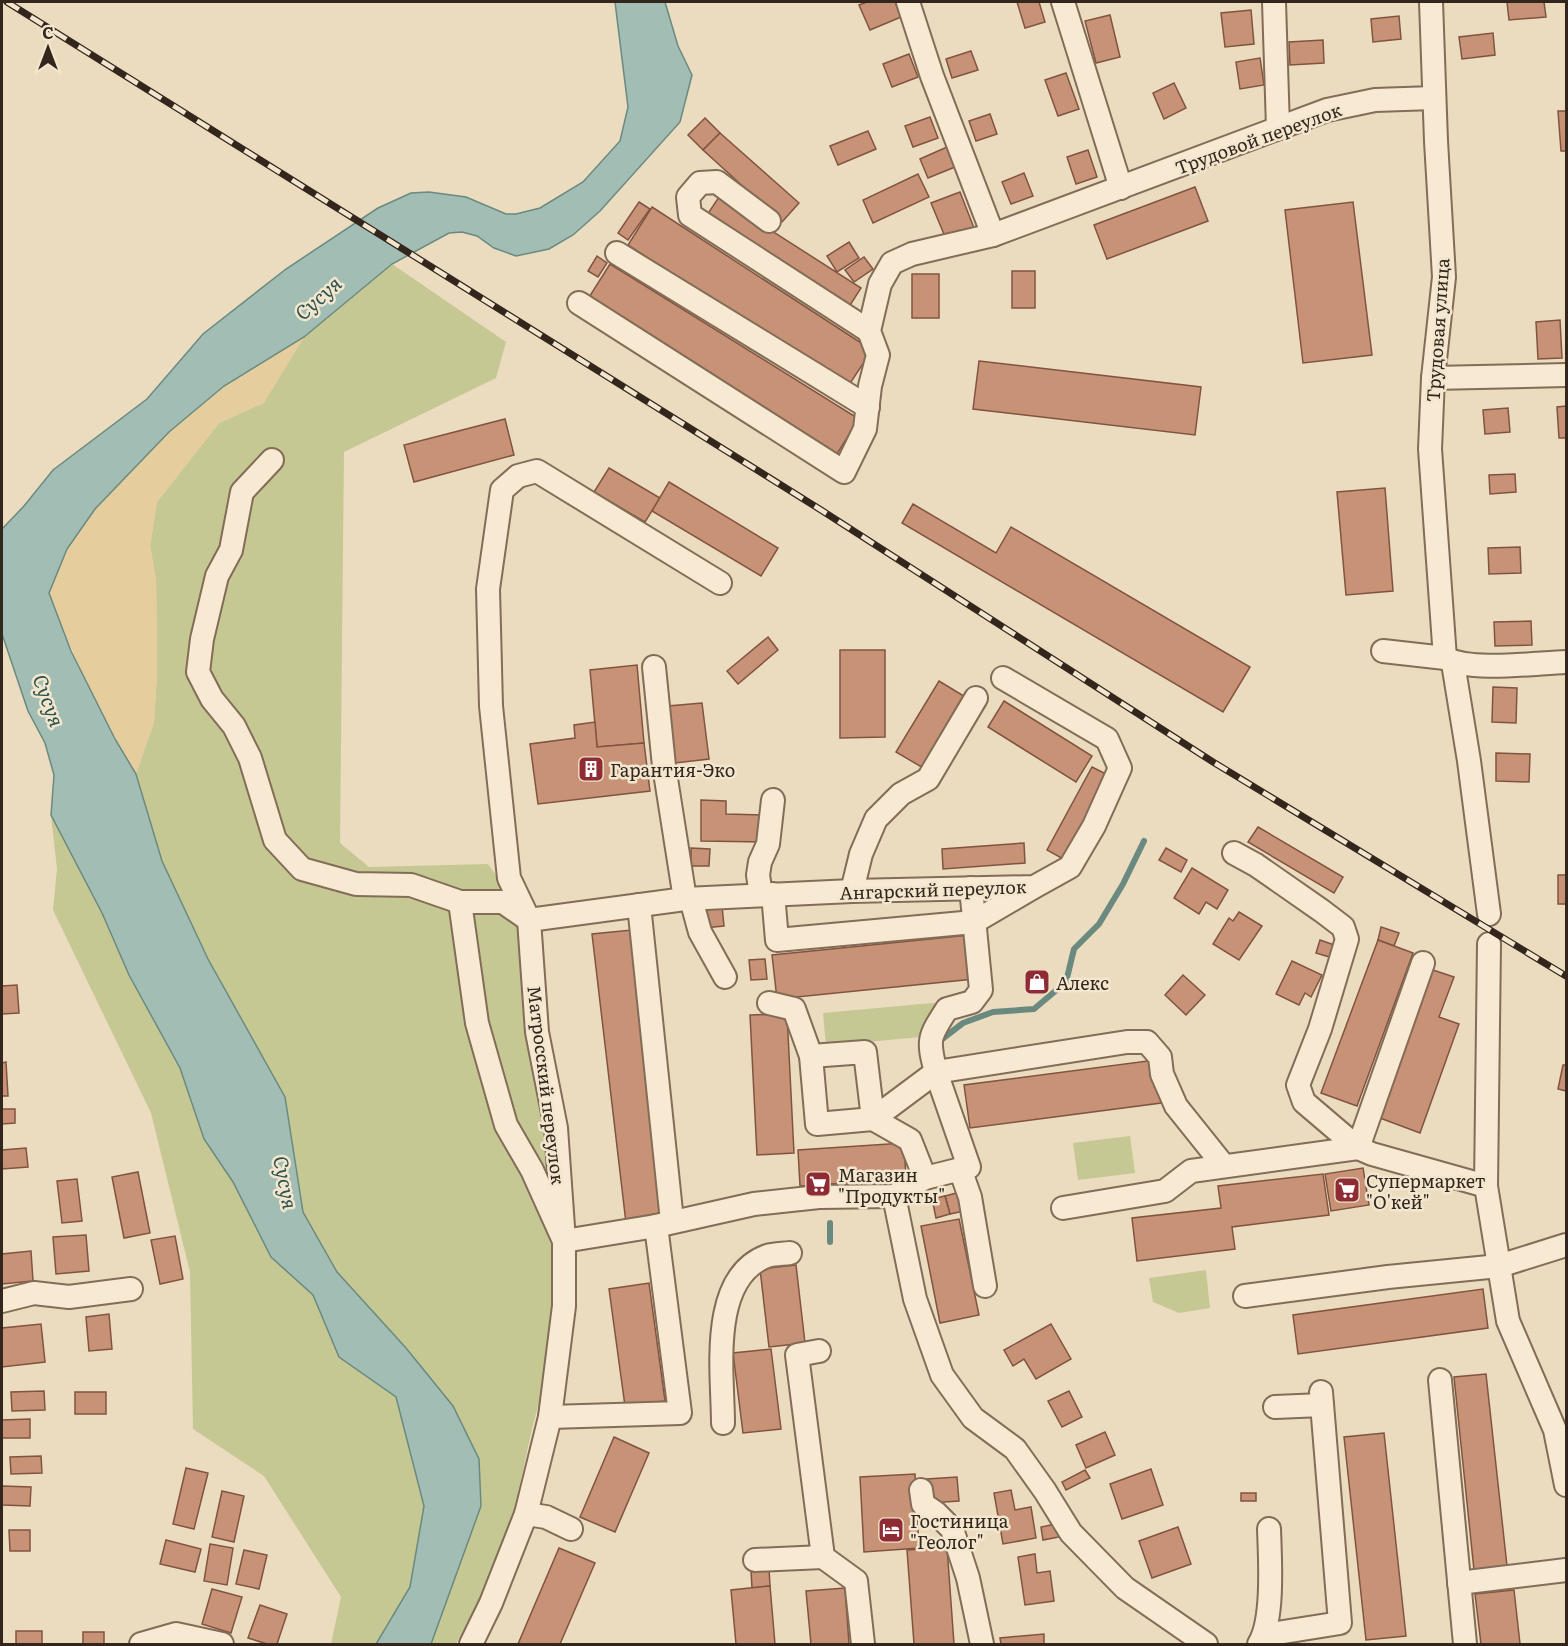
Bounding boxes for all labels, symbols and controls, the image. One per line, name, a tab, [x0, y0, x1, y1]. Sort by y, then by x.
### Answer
north arrow	[18, 18, 78, 78]
text: С	[42, 20, 54, 44]
street label: Трудовой переулок	[1171, 95, 1345, 181]
street label: Трудовая улица	[1419, 257, 1456, 403]
water label: Сусуя	[287, 267, 347, 326]
water label: Сусуя	[27, 670, 73, 731]
building icon: Гарантия-Эко	[576, 754, 606, 784]
place label: Гарантия-Эко	[610, 756, 735, 783]
street label: Ангарский переулок	[839, 872, 1027, 906]
shop icon: Алекс	[1022, 967, 1052, 997]
place label: Алекс	[1056, 969, 1109, 996]
street label: Матросский переулок	[521, 984, 573, 1186]
water label: Сусуя	[267, 1153, 307, 1212]
place label: Магазин "Продукты"	[838, 1161, 945, 1209]
place label: Супермаркет "О'кей"	[1366, 1167, 1486, 1215]
supermarket icon: Магазин "Продукты"	[803, 1169, 833, 1199]
supermarket icon: Супермаркет "О'кей"	[1332, 1175, 1362, 1205]
place label: Гостиница "Геолог"	[910, 1507, 1009, 1555]
hotel icon: Гостиница "Геолог"	[876, 1515, 906, 1545]

